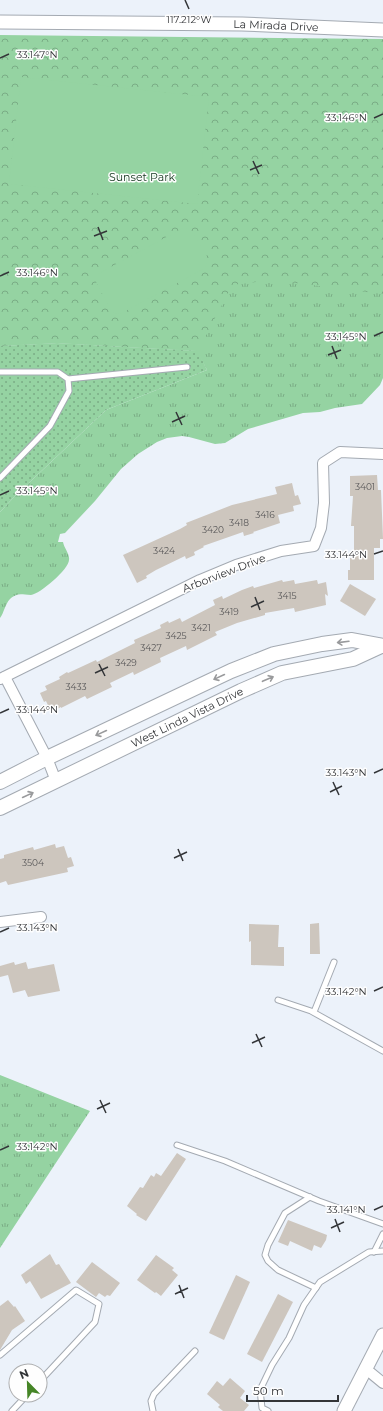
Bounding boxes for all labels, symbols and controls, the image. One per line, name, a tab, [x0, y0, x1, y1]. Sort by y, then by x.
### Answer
text: 117.212°W	[166, 13, 212, 26]
street label: La Mirada Drive	[233, 17, 319, 34]
text: 33.147°N	[16, 48, 58, 61]
text: 33.146°N	[325, 111, 367, 124]
park label: Sunset Park	[109, 170, 175, 184]
text: 33.146°N	[16, 266, 58, 279]
text: 33.145°N	[325, 330, 367, 343]
house number: 3401	[355, 481, 375, 492]
text: 33.145°N	[16, 484, 58, 497]
house number: 3416	[255, 509, 275, 520]
house number: 3418	[229, 517, 249, 528]
house number: 3420	[202, 524, 224, 535]
house number: 3424	[153, 545, 175, 556]
text: 33.144°N	[325, 548, 367, 561]
street label: Arborview Drive	[180, 551, 268, 595]
house number: 3415	[277, 590, 297, 601]
house number: 3419	[219, 606, 239, 617]
house number: 3421	[191, 622, 211, 633]
house number: 3425	[165, 630, 187, 641]
one-way arrow	[337, 638, 350, 645]
house number: 3427	[140, 642, 162, 653]
house number: 3429	[115, 657, 137, 668]
one-way arrow	[213, 674, 225, 681]
one-way arrow	[262, 675, 274, 682]
house number: 3433	[66, 681, 87, 692]
street label: West Linda Vista Drive	[129, 684, 246, 750]
text: 33.144°N	[16, 703, 58, 716]
one-way arrow	[96, 730, 108, 737]
text: 33.143°N	[325, 766, 367, 779]
one-way arrow	[22, 791, 34, 798]
house number: 3504	[22, 857, 44, 868]
text: 33.143°N	[16, 921, 58, 934]
text: 33.142°N	[325, 985, 367, 998]
text: 33.142°N	[16, 1140, 58, 1153]
text: 33.141°N	[326, 1203, 366, 1216]
north arrow	[8, 1363, 48, 1403]
text: N	[17, 1366, 31, 1382]
scale bar	[247, 1377, 338, 1403]
text: 50 m	[253, 1383, 284, 1398]

